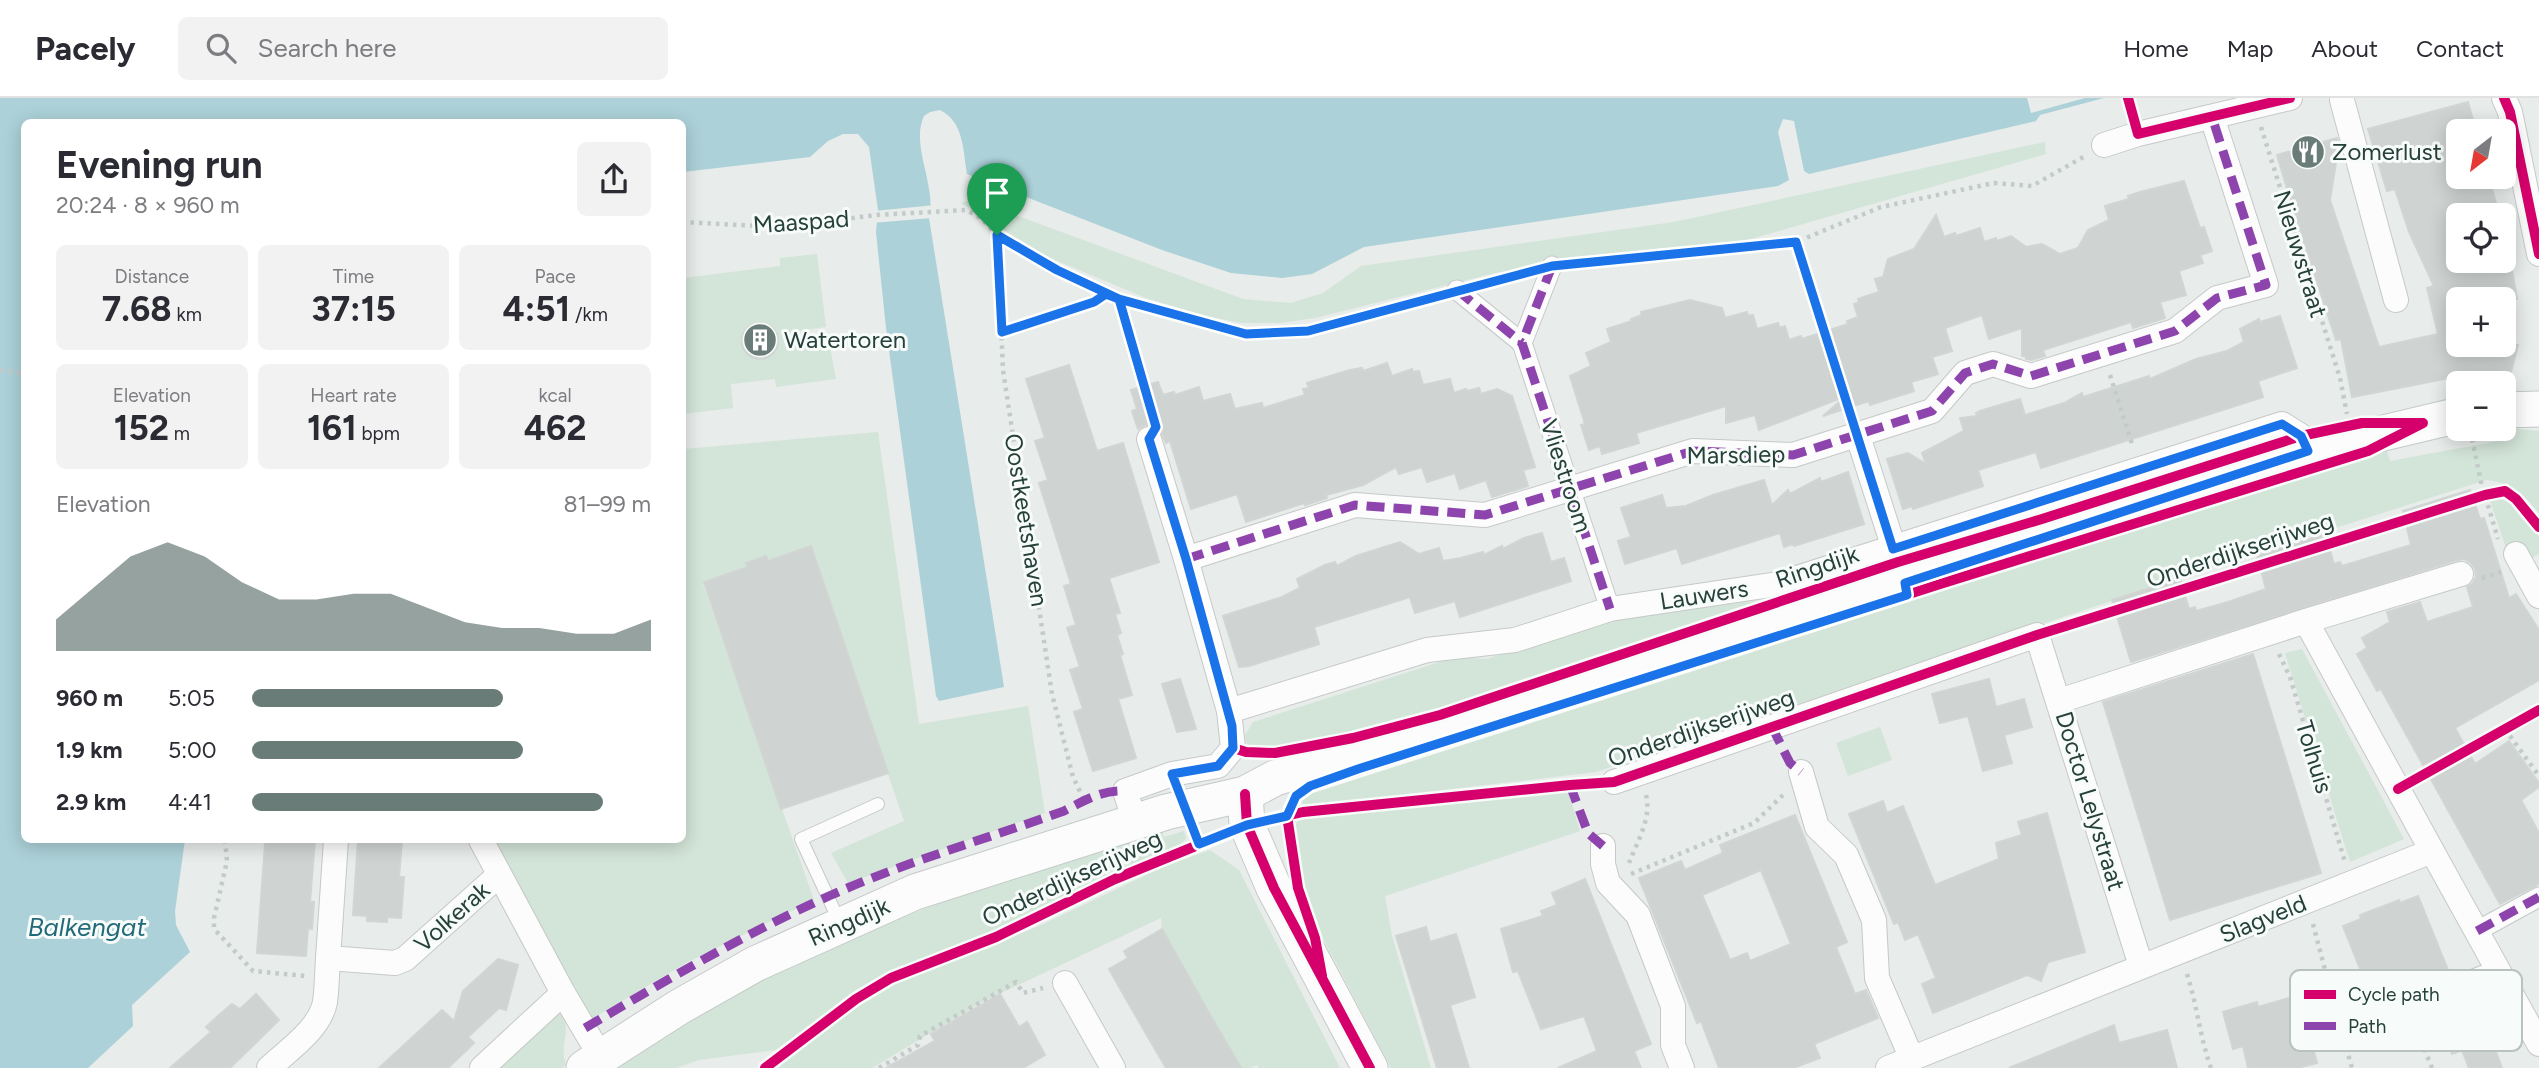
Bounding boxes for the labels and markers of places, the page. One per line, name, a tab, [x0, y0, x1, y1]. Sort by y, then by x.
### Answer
restaurant icon: Zomerlust	[2289, 133, 2327, 171]
place label: Zomerlust	[2332, 137, 2442, 166]
pin	[967, 163, 1027, 235]
building icon: Watertoren	[741, 321, 779, 359]
place label: Watertoren	[784, 325, 906, 354]

